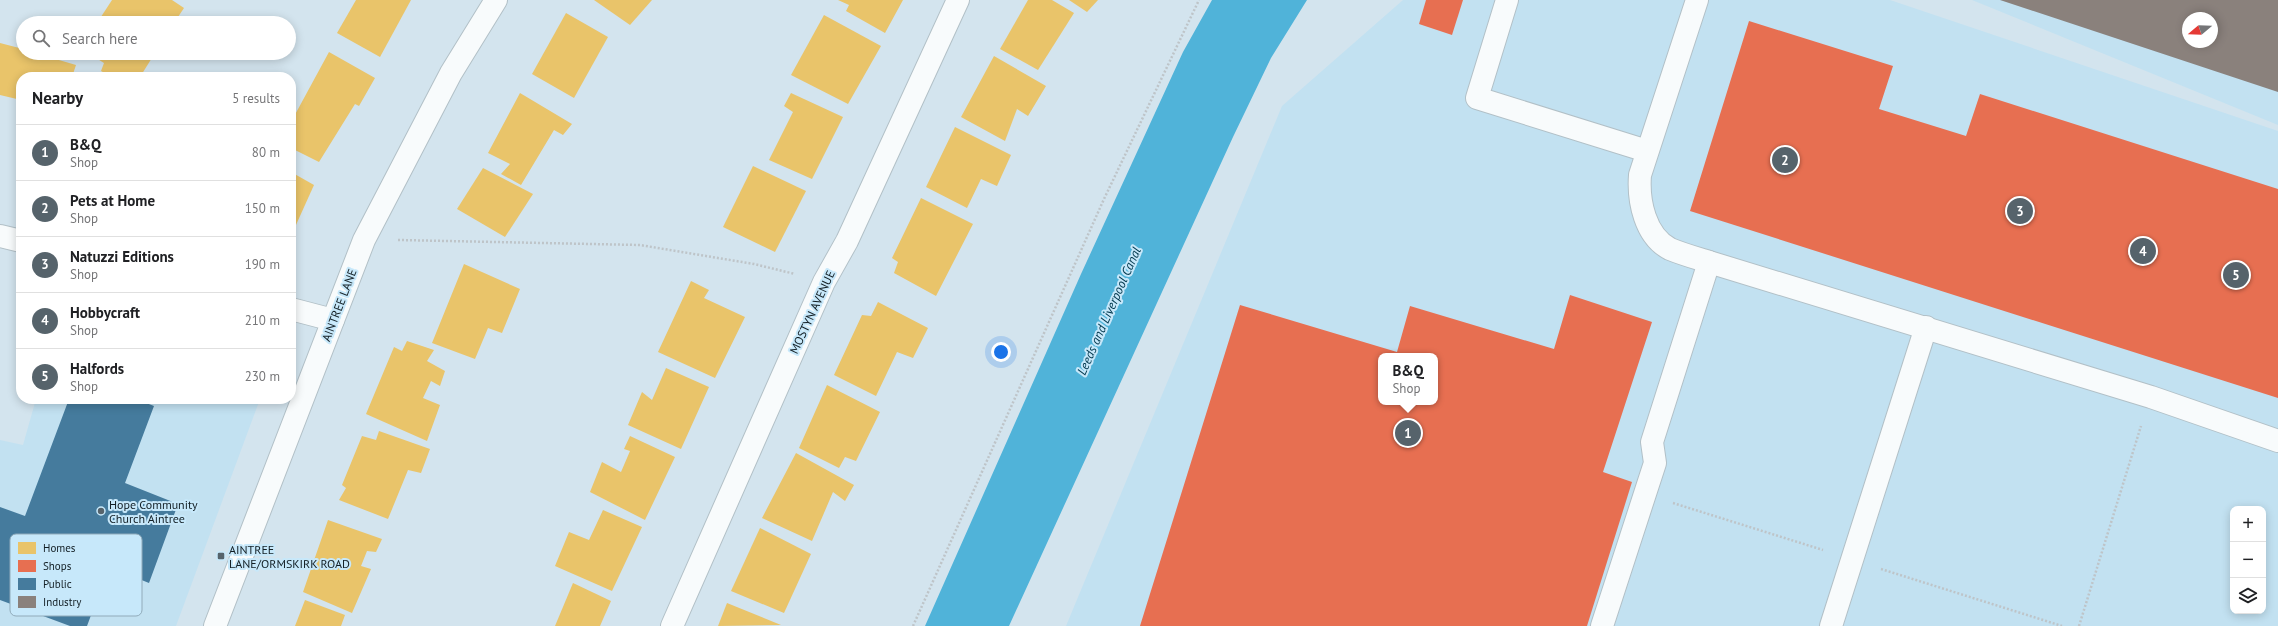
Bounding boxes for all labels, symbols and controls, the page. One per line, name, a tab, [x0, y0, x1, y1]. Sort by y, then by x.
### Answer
north arrow	[2182, 12, 2218, 48]
search box	[16, 16, 296, 60]
icon: search	[30, 27, 52, 49]
text: Search here	[62, 29, 138, 48]
text: Nearby	[32, 87, 83, 109]
text: 5 results	[232, 90, 280, 107]
text: B&Q	[70, 135, 101, 154]
text: 1	[41, 144, 49, 161]
text: 80 m	[252, 144, 280, 161]
pin: 2	[1772, 145, 1798, 175]
text: Shop	[70, 154, 98, 171]
text: Pets at Home	[70, 191, 155, 210]
pin: 3	[2007, 196, 2033, 226]
text: 2	[41, 200, 49, 217]
text: 150 m	[245, 200, 280, 217]
text: Shop	[70, 210, 98, 227]
pin: 4	[2130, 236, 2156, 266]
water label: Leeds and Liverpool Canal	[1073, 244, 1145, 378]
text: Natuzzi Editions	[70, 247, 174, 266]
text: 3	[41, 256, 49, 273]
text: 190 m	[245, 256, 280, 273]
pin: 5	[2223, 260, 2249, 290]
text: Shop	[70, 266, 98, 283]
street label: AINTREE LANE	[318, 267, 360, 343]
street label: MOSTYN AVENUE	[786, 268, 838, 356]
text: Hobbycraft	[70, 303, 140, 322]
text: 4	[41, 312, 49, 329]
text: 210 m	[245, 312, 280, 329]
text: Shop	[70, 322, 98, 339]
your location	[991, 342, 1011, 362]
popup	[1378, 353, 1438, 405]
text: Halfords	[70, 359, 124, 378]
text: B&Q	[1392, 361, 1424, 380]
text: 5	[41, 368, 49, 385]
text: 230 m	[245, 368, 280, 385]
text: Shop	[70, 378, 98, 395]
text: Shop	[1392, 380, 1420, 397]
pin: 1	[1395, 418, 1421, 448]
place label: Hope Community Church Aintree	[109, 497, 198, 526]
marker: Hope Community Church Aintree	[96, 506, 106, 516]
map controls	[2230, 506, 2266, 614]
button: +	[2230, 506, 2266, 542]
legend	[10, 534, 142, 616]
text: Homes	[43, 541, 76, 555]
place label: AINTREE LANE/ORMSKIRK ROAD	[229, 542, 350, 571]
button: −	[2230, 542, 2266, 578]
marker: AINTREE LANE/ORMSKIRK ROAD	[216, 551, 226, 561]
text: Shops	[43, 559, 72, 573]
text: Public	[43, 577, 72, 591]
button: layers	[2230, 578, 2266, 614]
text: Industry	[43, 595, 82, 609]

